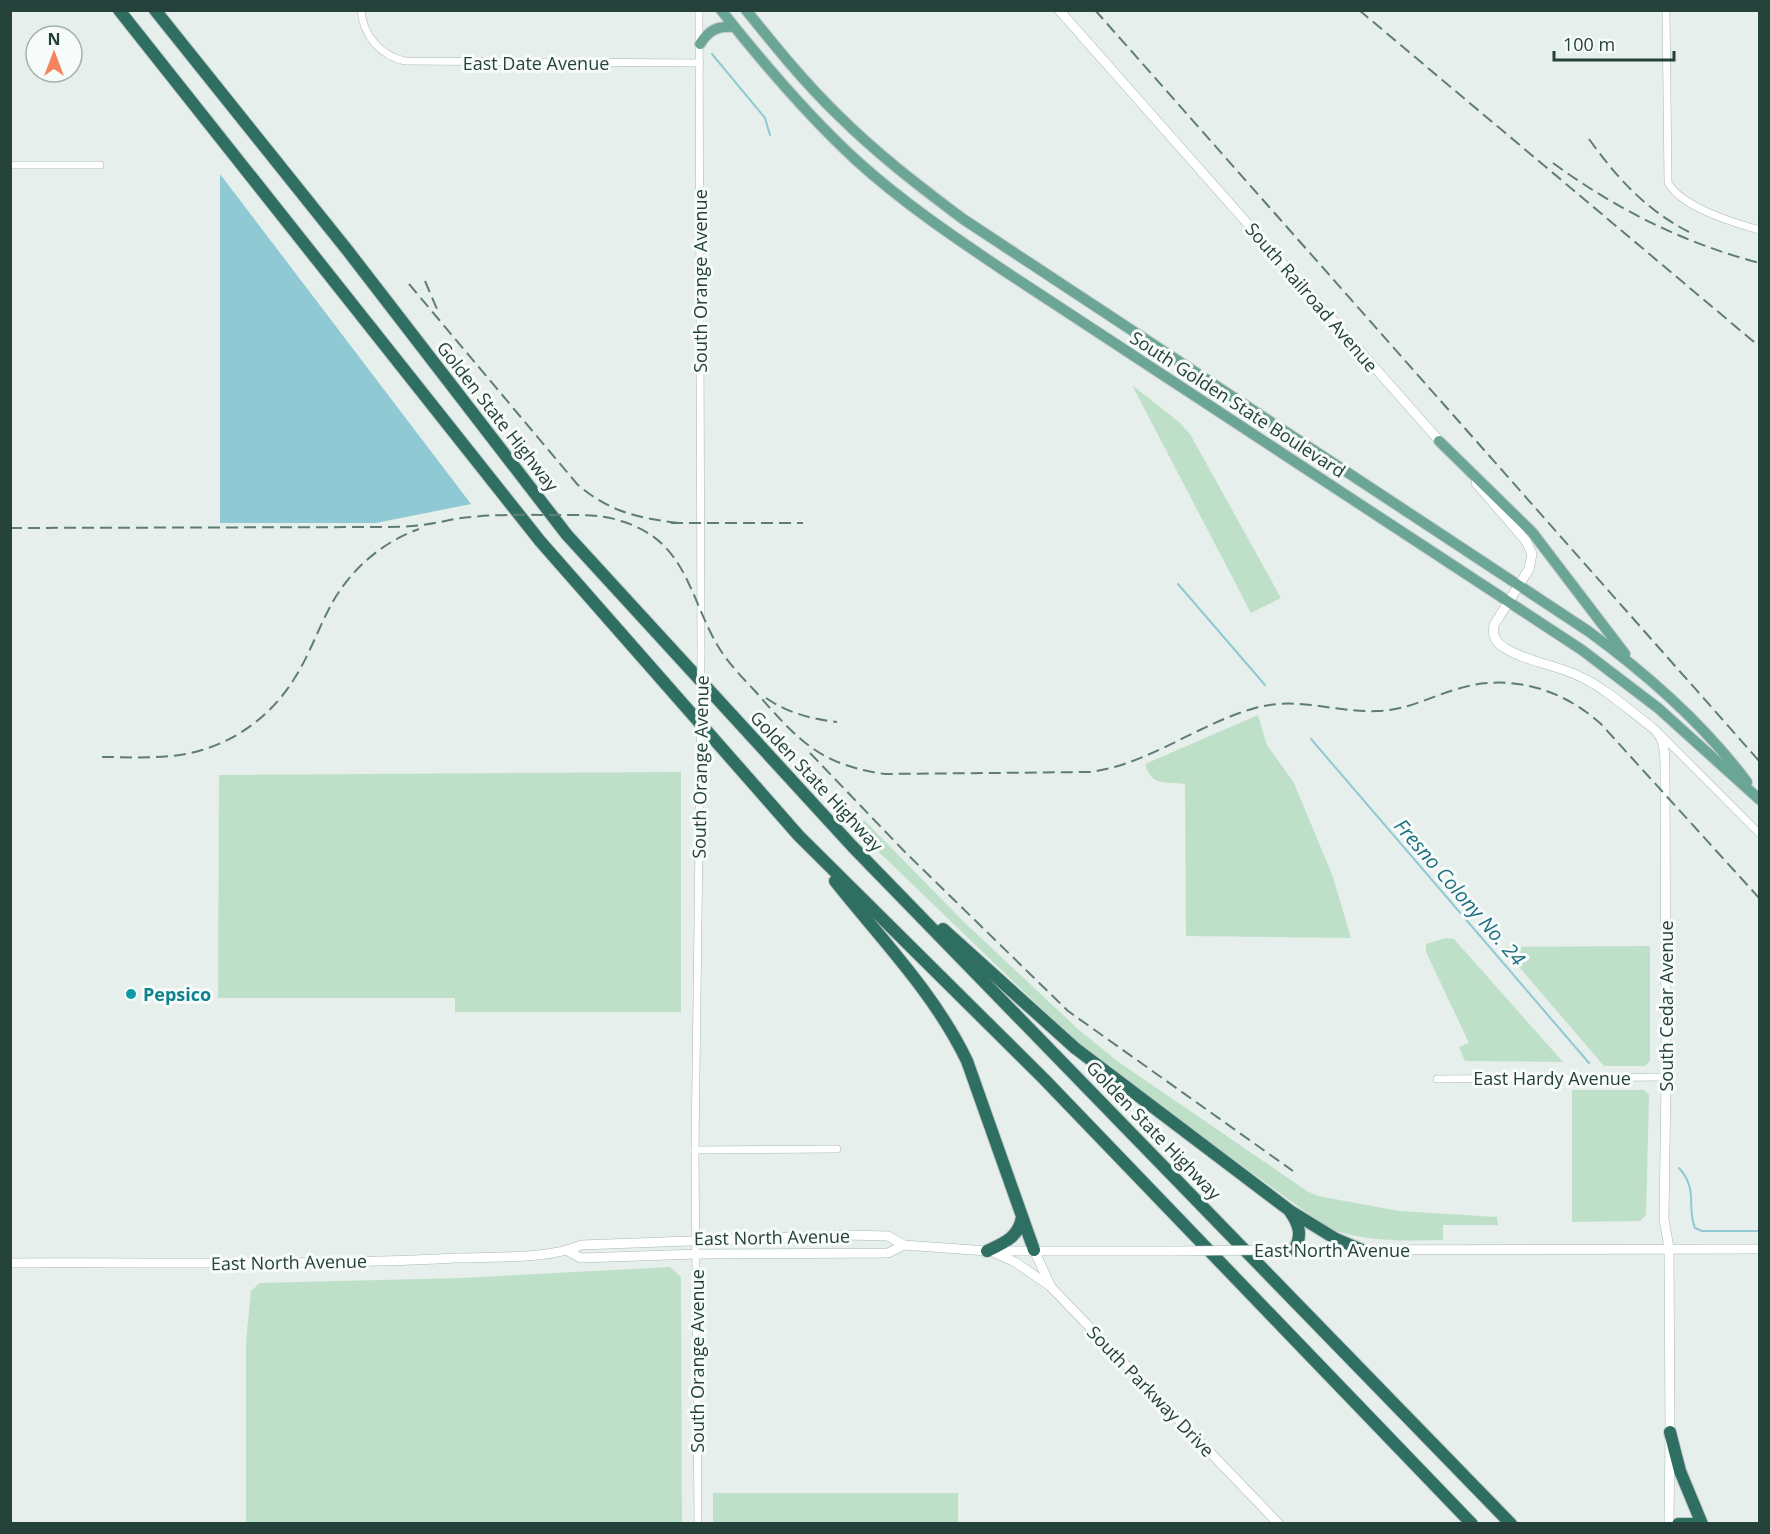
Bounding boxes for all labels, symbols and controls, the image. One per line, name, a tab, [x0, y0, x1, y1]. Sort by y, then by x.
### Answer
north arrow	[24, 24, 84, 84]
scale bar	[1554, 24, 1674, 62]
text: N	[47, 28, 61, 50]
text: 100 m	[1563, 32, 1615, 56]
street label: East Date Avenue	[463, 51, 609, 75]
street label: South Orange Avenue	[688, 189, 712, 373]
street label: South Railroad Avenue	[1240, 217, 1384, 377]
street label: South Golden State Boulevard	[1126, 325, 1350, 483]
street label: Golden State Highway	[432, 336, 565, 497]
street label: South Orange Avenue	[686, 675, 714, 859]
street label: Golden State Highway	[745, 705, 889, 857]
water label: Fresno Colony No. 24	[1389, 813, 1531, 971]
street label: South Cedar Avenue	[1654, 920, 1678, 1092]
place label: Pepsico	[143, 982, 211, 1006]
marker: Pepsico	[124, 987, 138, 1001]
street label: Golden State Highway	[1081, 1055, 1227, 1205]
street label: East Hardy Avenue	[1473, 1066, 1631, 1090]
street label: East North Avenue	[694, 1224, 850, 1250]
street label: East North Avenue	[1254, 1238, 1410, 1262]
street label: East North Avenue	[211, 1249, 367, 1275]
street label: South Orange Avenue	[685, 1269, 709, 1453]
street label: South Parkway Drive	[1082, 1320, 1220, 1462]

